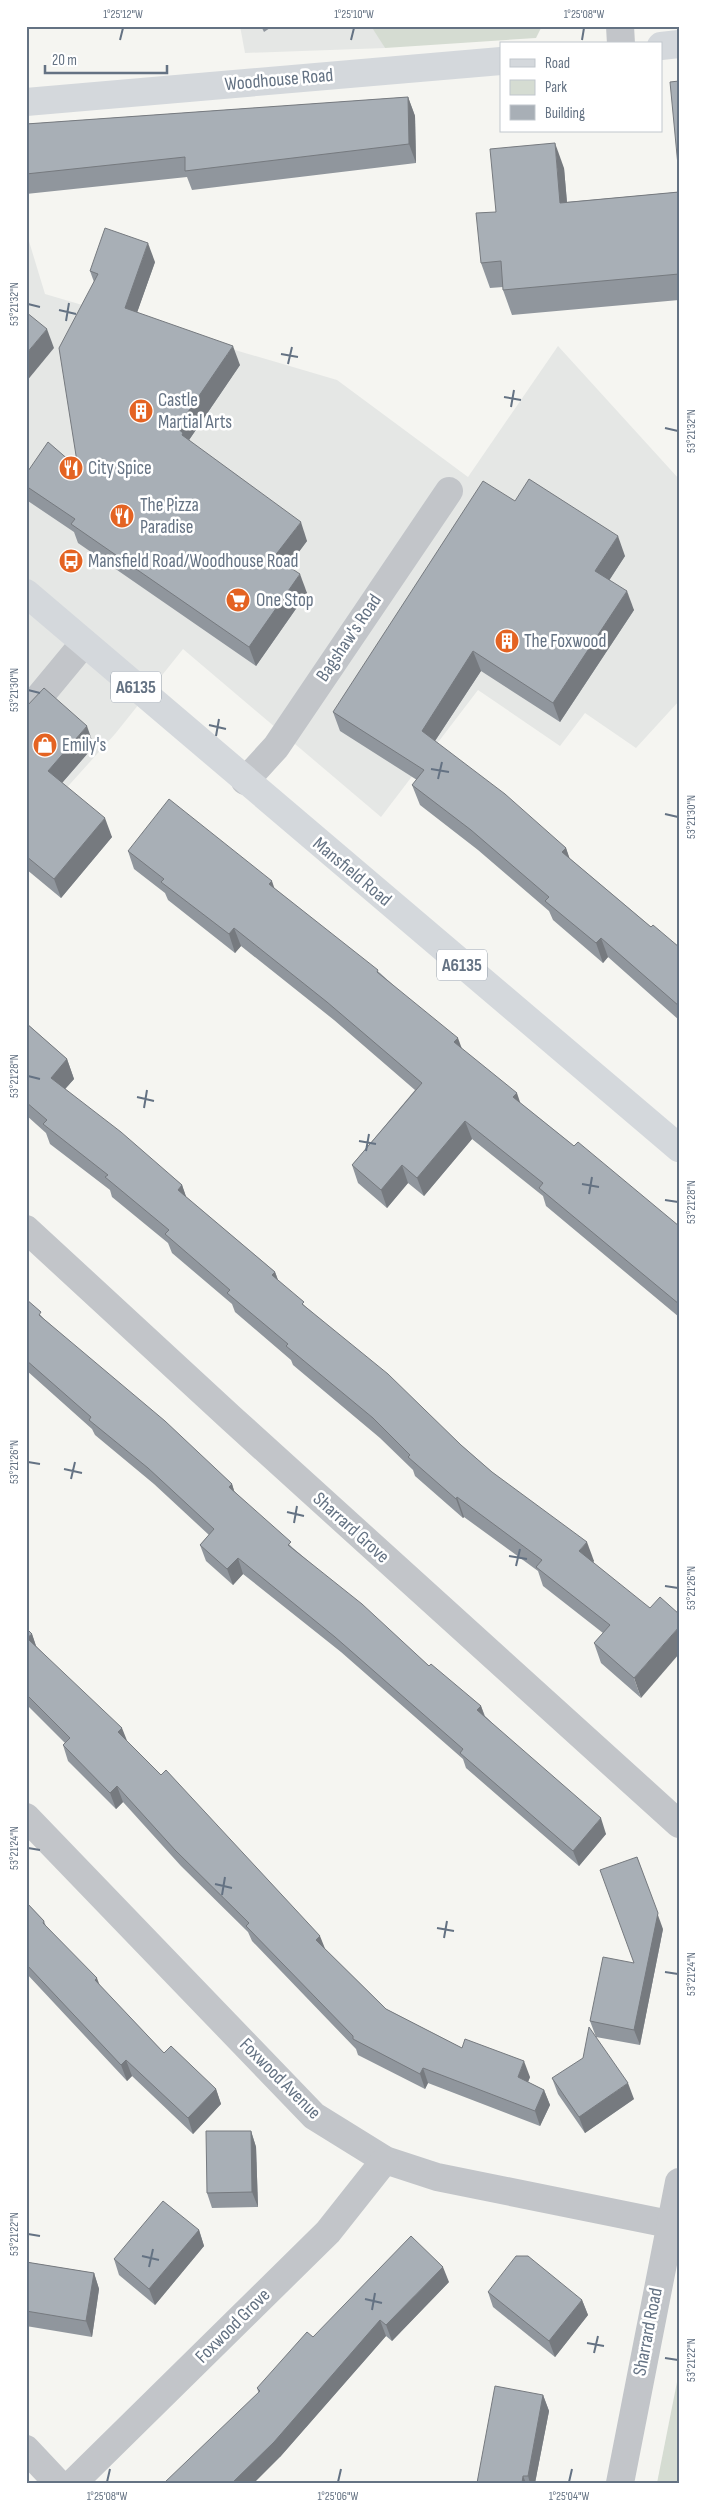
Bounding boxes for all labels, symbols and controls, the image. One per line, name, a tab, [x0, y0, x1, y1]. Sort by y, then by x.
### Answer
text: 1°25'12"W	[103, 7, 143, 22]
text: 1°25'10"W	[334, 7, 374, 22]
text: 1°25'08"W	[564, 7, 605, 22]
scale bar	[45, 42, 168, 74]
legend	[500, 42, 662, 132]
text: 20 m	[52, 51, 77, 70]
text: Road	[545, 54, 570, 73]
street label: Woodhouse Road	[224, 64, 334, 96]
text: Park	[545, 78, 567, 97]
text: Building	[545, 104, 585, 123]
text: 53°21'32"N	[7, 282, 22, 326]
place label: Castle Martial Arts	[158, 389, 232, 434]
building icon: Castle Martial Arts	[128, 398, 154, 424]
text: 53°21'32"N	[684, 409, 699, 453]
restaurant icon: City Spice	[58, 455, 84, 481]
place label: City Spice	[88, 457, 152, 480]
place label: The Pizza Paradise	[140, 494, 199, 539]
restaurant icon: The Pizza Paradise	[109, 503, 135, 529]
bus stop icon: Mansfield Road/Woodhouse Road	[58, 548, 84, 574]
place label: Mansfield Road/Woodhouse Road	[88, 550, 298, 573]
supermarket icon: One Stop	[225, 587, 251, 613]
place label: One Stop	[256, 589, 314, 612]
street label: Bagshaw's Road	[311, 590, 387, 686]
building icon: The Foxwood	[494, 628, 520, 654]
place label: The Foxwood	[524, 630, 606, 653]
text: 53°21'30"N	[7, 668, 22, 712]
road number: A6135	[111, 672, 161, 702]
shop icon: Emily's	[32, 732, 58, 758]
place label: Emily's	[62, 734, 106, 757]
text: 53°21'30"N	[684, 795, 699, 839]
street label: Mansfield Road	[308, 832, 396, 912]
road number: A6135	[437, 950, 487, 980]
text: 53°21'28"N	[7, 1054, 22, 1098]
text: 53°21'28"N	[684, 1180, 699, 1224]
text: 53°21'26"N	[7, 1440, 22, 1484]
street label: Sharrard Grove	[308, 1488, 394, 1568]
text: 53°21'26"N	[684, 1566, 699, 1610]
text: 53°21'24"N	[7, 1826, 22, 1870]
text: 53°21'24"N	[684, 1952, 699, 1996]
street label: Foxwood Avenue	[235, 2034, 325, 2124]
text: 53°21'22"N	[7, 2212, 22, 2256]
street label: Foxwood Grove	[191, 2284, 275, 2368]
street label: Sharrard Road	[628, 2286, 668, 2378]
text: 53°21'22"N	[684, 2338, 699, 2382]
text: 1°25'08"W	[87, 2489, 128, 2504]
text: 1°25'06"W	[318, 2489, 359, 2504]
text: 1°25'04"W	[549, 2489, 589, 2504]

